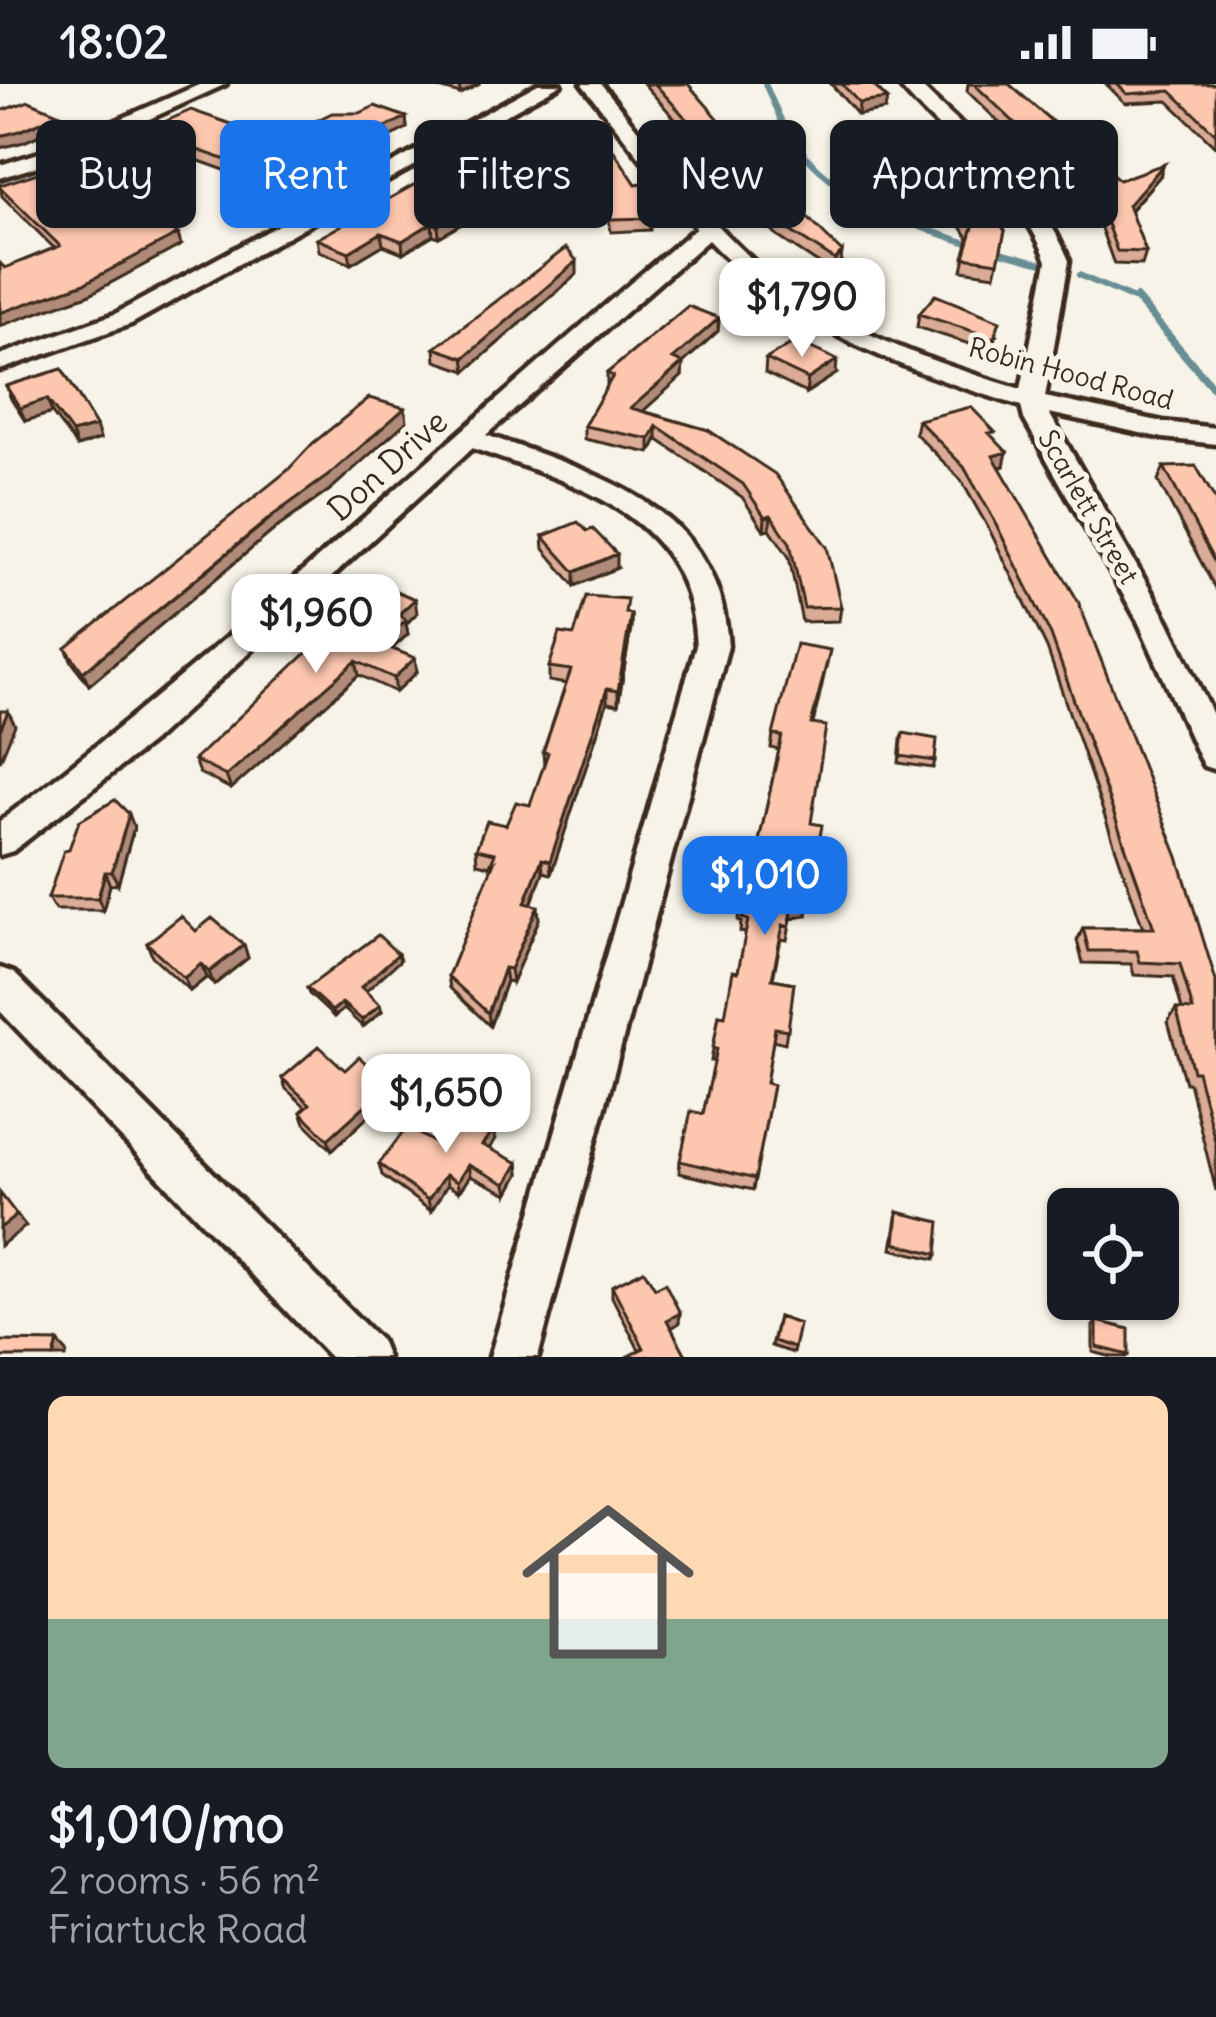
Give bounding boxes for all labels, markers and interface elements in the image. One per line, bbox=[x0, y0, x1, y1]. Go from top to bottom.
text: 18:02 bbox=[60, 14, 168, 70]
chip: Buy bbox=[36, 120, 196, 228]
chip: Rent bbox=[220, 120, 390, 228]
chip: Filters bbox=[414, 120, 613, 228]
chip: New bbox=[637, 120, 806, 228]
chip: Apartment bbox=[830, 120, 1118, 228]
pin: $1,790 bbox=[704, 258, 900, 360]
text: $1,790 bbox=[746, 272, 858, 321]
street label: Robin Hood Road bbox=[965, 329, 1177, 417]
street label: Don Drive bbox=[318, 400, 456, 530]
street label: Scarlett Street bbox=[1031, 423, 1147, 590]
pin: $1,960 bbox=[218, 574, 414, 676]
text: $1,960 bbox=[258, 588, 374, 637]
pin: $1,010 bbox=[667, 836, 863, 938]
text: $1,010 bbox=[709, 850, 821, 899]
pin: $1,650 bbox=[348, 1054, 544, 1156]
text: $1,650 bbox=[388, 1068, 504, 1117]
map controls bbox=[1047, 1188, 1179, 1320]
button: locate bbox=[1047, 1188, 1179, 1320]
icon: home bbox=[500, 1474, 716, 1690]
text: $1,010/mo bbox=[48, 1792, 284, 1856]
text: 2 rooms · 56 m² bbox=[48, 1856, 320, 1905]
text: Friartuck Road bbox=[48, 1905, 307, 1954]

